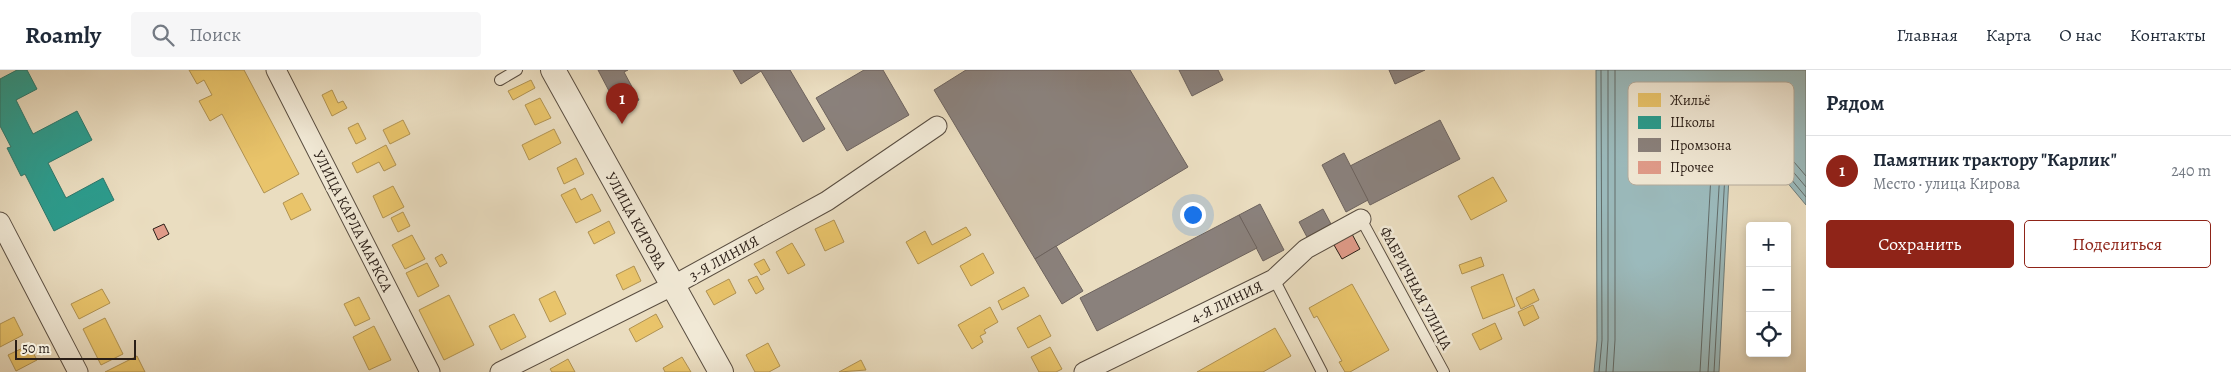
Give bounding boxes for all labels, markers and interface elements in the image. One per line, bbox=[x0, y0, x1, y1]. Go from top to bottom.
search box bbox=[131, 12, 481, 57]
text: Roamly bbox=[25, 19, 101, 51]
icon: search bbox=[149, 21, 177, 49]
text: Поиск bbox=[189, 22, 241, 48]
text: Главная bbox=[1897, 23, 1958, 47]
text: Карта bbox=[1986, 23, 2031, 47]
text: О нас bbox=[2059, 23, 2102, 47]
text: Контакты bbox=[2130, 23, 2206, 47]
legend bbox=[1628, 82, 1794, 185]
pin: 1 bbox=[606, 83, 638, 124]
text: Рядом bbox=[1826, 89, 1884, 117]
text: Жильё bbox=[1670, 91, 1710, 110]
text: Школы bbox=[1670, 113, 1715, 132]
text: Промзона bbox=[1670, 136, 1732, 155]
street label: УЛИЦА КАРЛА МАРКСА bbox=[309, 147, 398, 295]
text: Памятник трактору "Карлик" bbox=[1873, 147, 2117, 173]
text: Прочее bbox=[1670, 158, 1714, 177]
text: 1 bbox=[1839, 160, 1845, 182]
text: 240 m bbox=[2171, 160, 2211, 182]
street label: УЛИЦА КИРОВА bbox=[601, 169, 671, 274]
text: Место · улица Кирова bbox=[1873, 173, 2020, 195]
your location bbox=[1180, 202, 1206, 228]
button: Сохранить bbox=[1826, 220, 2014, 268]
button: Поделиться bbox=[2024, 220, 2211, 268]
map controls bbox=[1746, 222, 1791, 357]
button: + bbox=[1746, 222, 1791, 267]
street label: ФАБРИЧНАЯ УЛИЦА bbox=[1375, 223, 1457, 353]
street label: 3-Я ЛИНИЯ bbox=[685, 231, 763, 285]
button: − bbox=[1746, 267, 1791, 312]
street label: 4-Я ЛИНИЯ bbox=[1188, 276, 1266, 328]
button: locate bbox=[1746, 312, 1791, 357]
scale bar bbox=[15, 337, 136, 360]
text: 50 m bbox=[22, 339, 50, 358]

